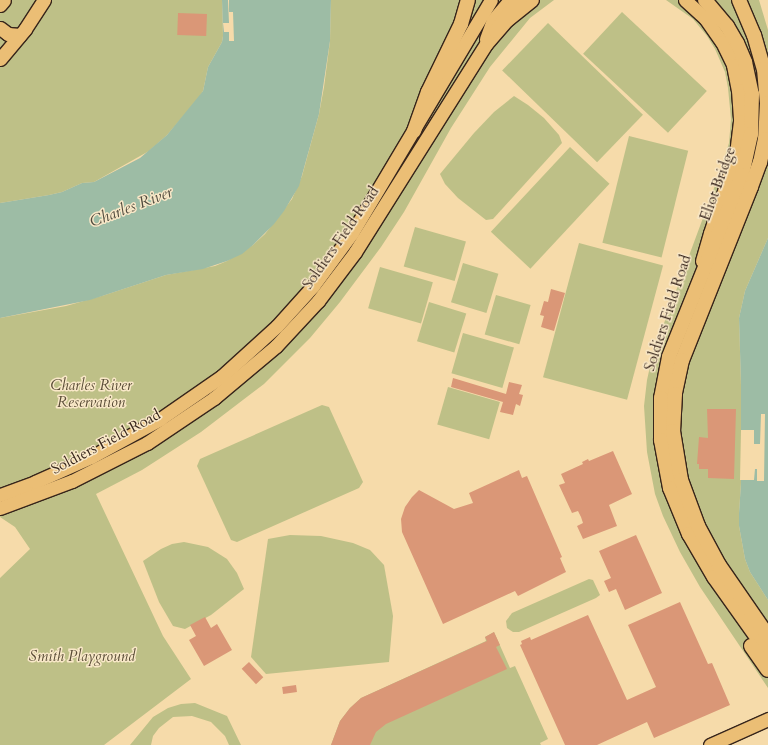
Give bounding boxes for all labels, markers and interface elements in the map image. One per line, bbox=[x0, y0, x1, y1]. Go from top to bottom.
street label: Eliot Bridge bbox=[696, 145, 740, 223]
water label: Charles River bbox=[87, 182, 175, 232]
street label: Soldiers Field Road bbox=[299, 183, 383, 293]
street label: Soldiers Field Road bbox=[641, 253, 695, 373]
park label: Charles River Reservation bbox=[50, 376, 132, 411]
street label: Soldiers Field Road bbox=[48, 406, 164, 478]
park label: Smith Playground bbox=[29, 648, 135, 666]

